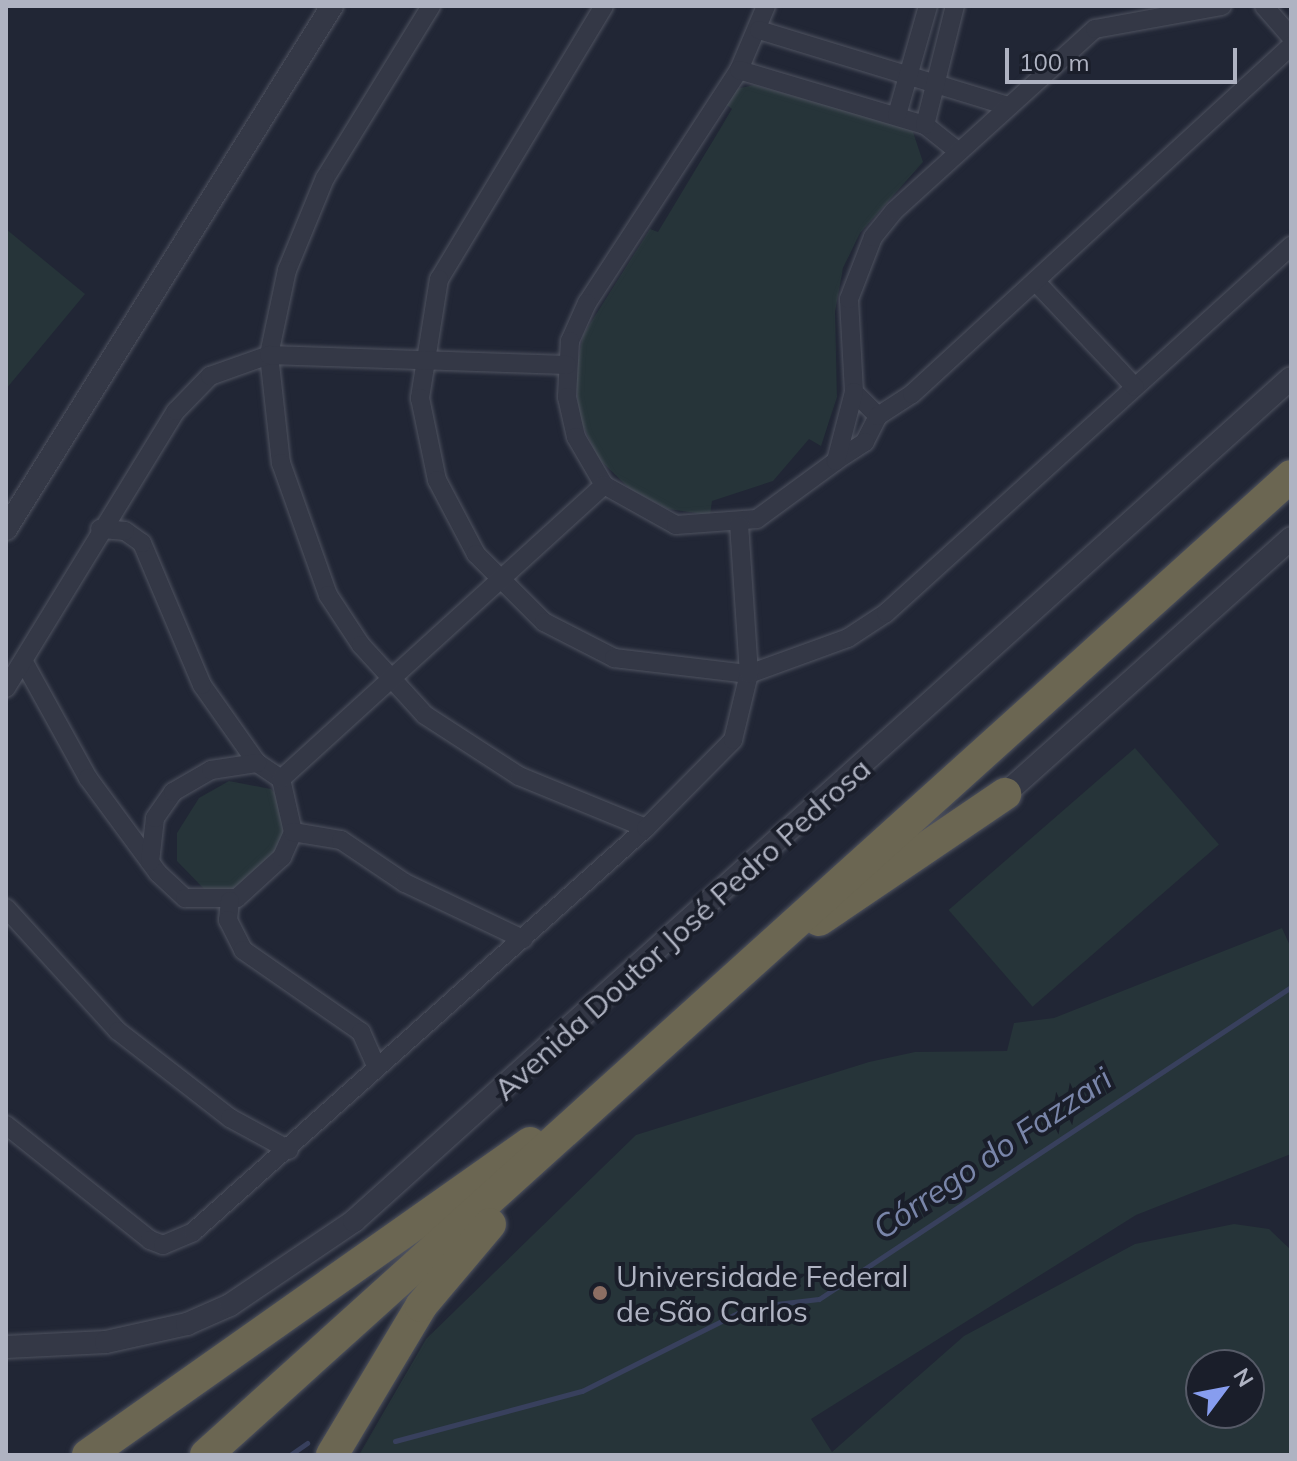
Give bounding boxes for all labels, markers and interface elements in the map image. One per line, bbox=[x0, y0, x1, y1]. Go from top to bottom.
scale bar bbox=[1009, 32, 1241, 82]
text: 100 m bbox=[1019, 47, 1090, 77]
street label: Avenida Doutor José Pedro Pedrosa bbox=[487, 750, 877, 1108]
water label: Córrego do Fazzari bbox=[866, 1059, 1118, 1247]
place label: Universidade Federal de São Carlos bbox=[616, 1258, 908, 1328]
marker: Universidade Federal de São Carlos bbox=[591, 1284, 609, 1302]
north arrow bbox=[1185, 1349, 1265, 1429]
text: N bbox=[1227, 1363, 1260, 1392]

